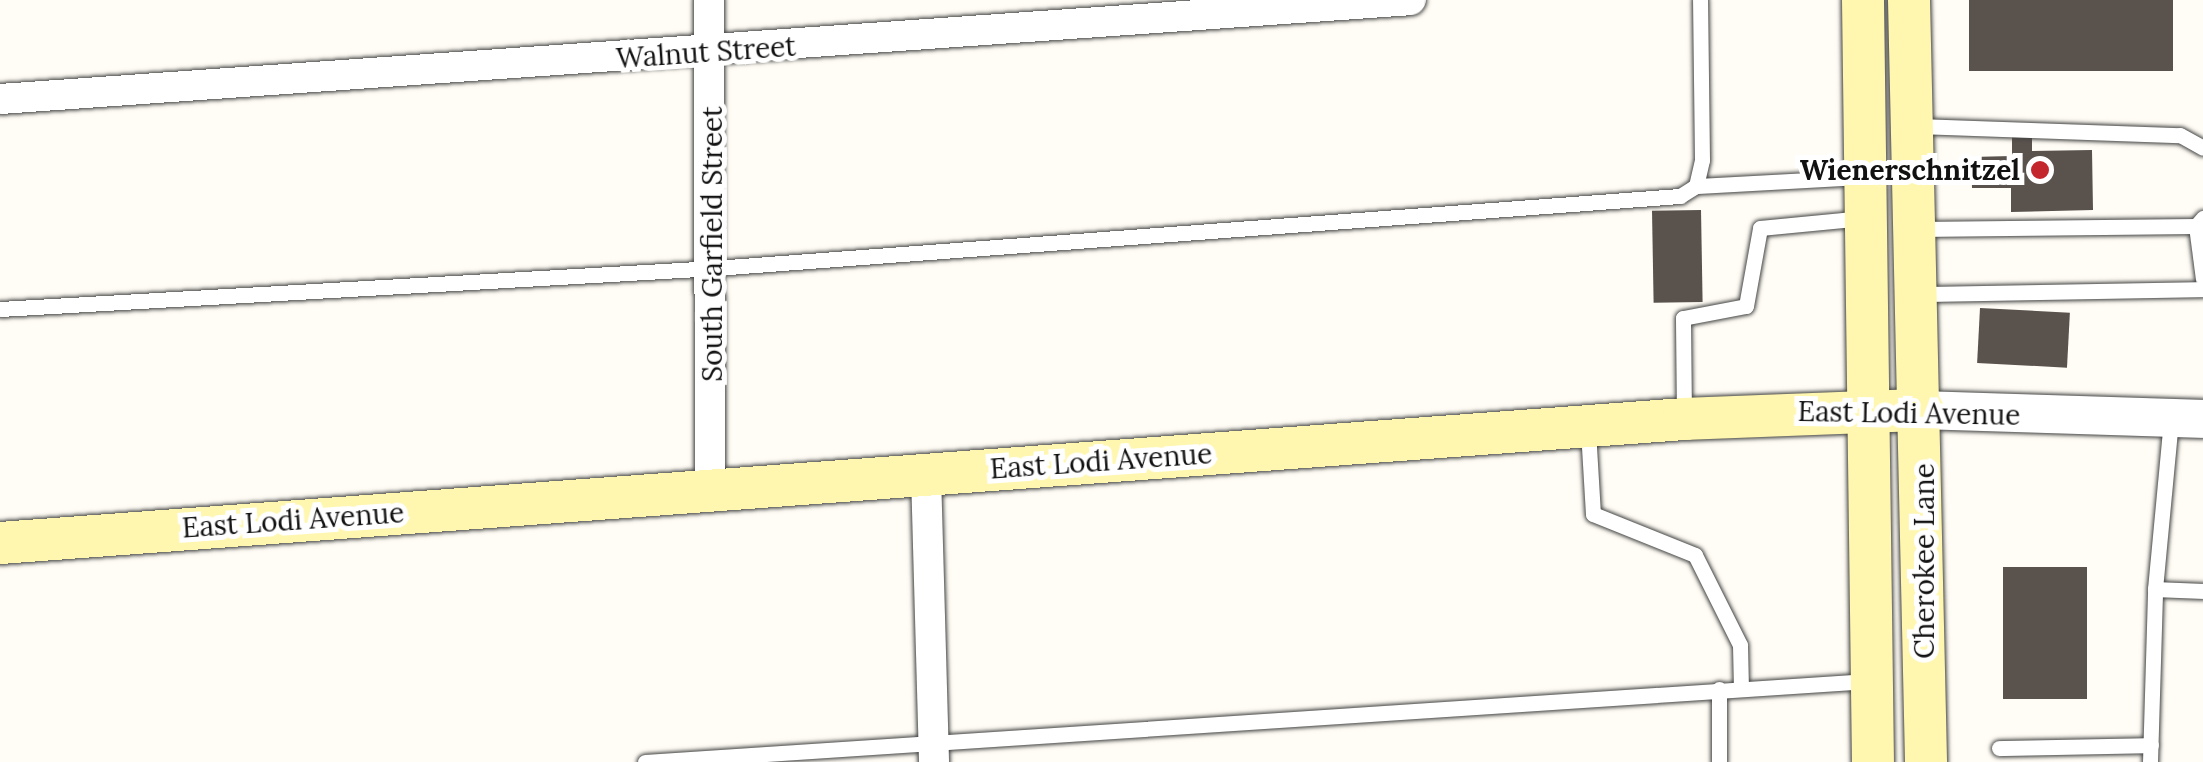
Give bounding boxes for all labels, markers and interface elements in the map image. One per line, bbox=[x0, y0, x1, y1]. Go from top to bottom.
street label: Walnut Street bbox=[615, 29, 797, 75]
street label: South Garfield Street bbox=[695, 106, 729, 382]
place label: Wienerschnitzel bbox=[1800, 153, 2020, 187]
marker: Wienerschnitzel bbox=[2029, 159, 2051, 181]
street label: East Lodi Avenue bbox=[1797, 394, 2021, 432]
street label: East Lodi Avenue bbox=[989, 436, 1213, 486]
street label: Cherokee Lane bbox=[1907, 463, 1941, 659]
street label: East Lodi Avenue bbox=[181, 495, 405, 545]

